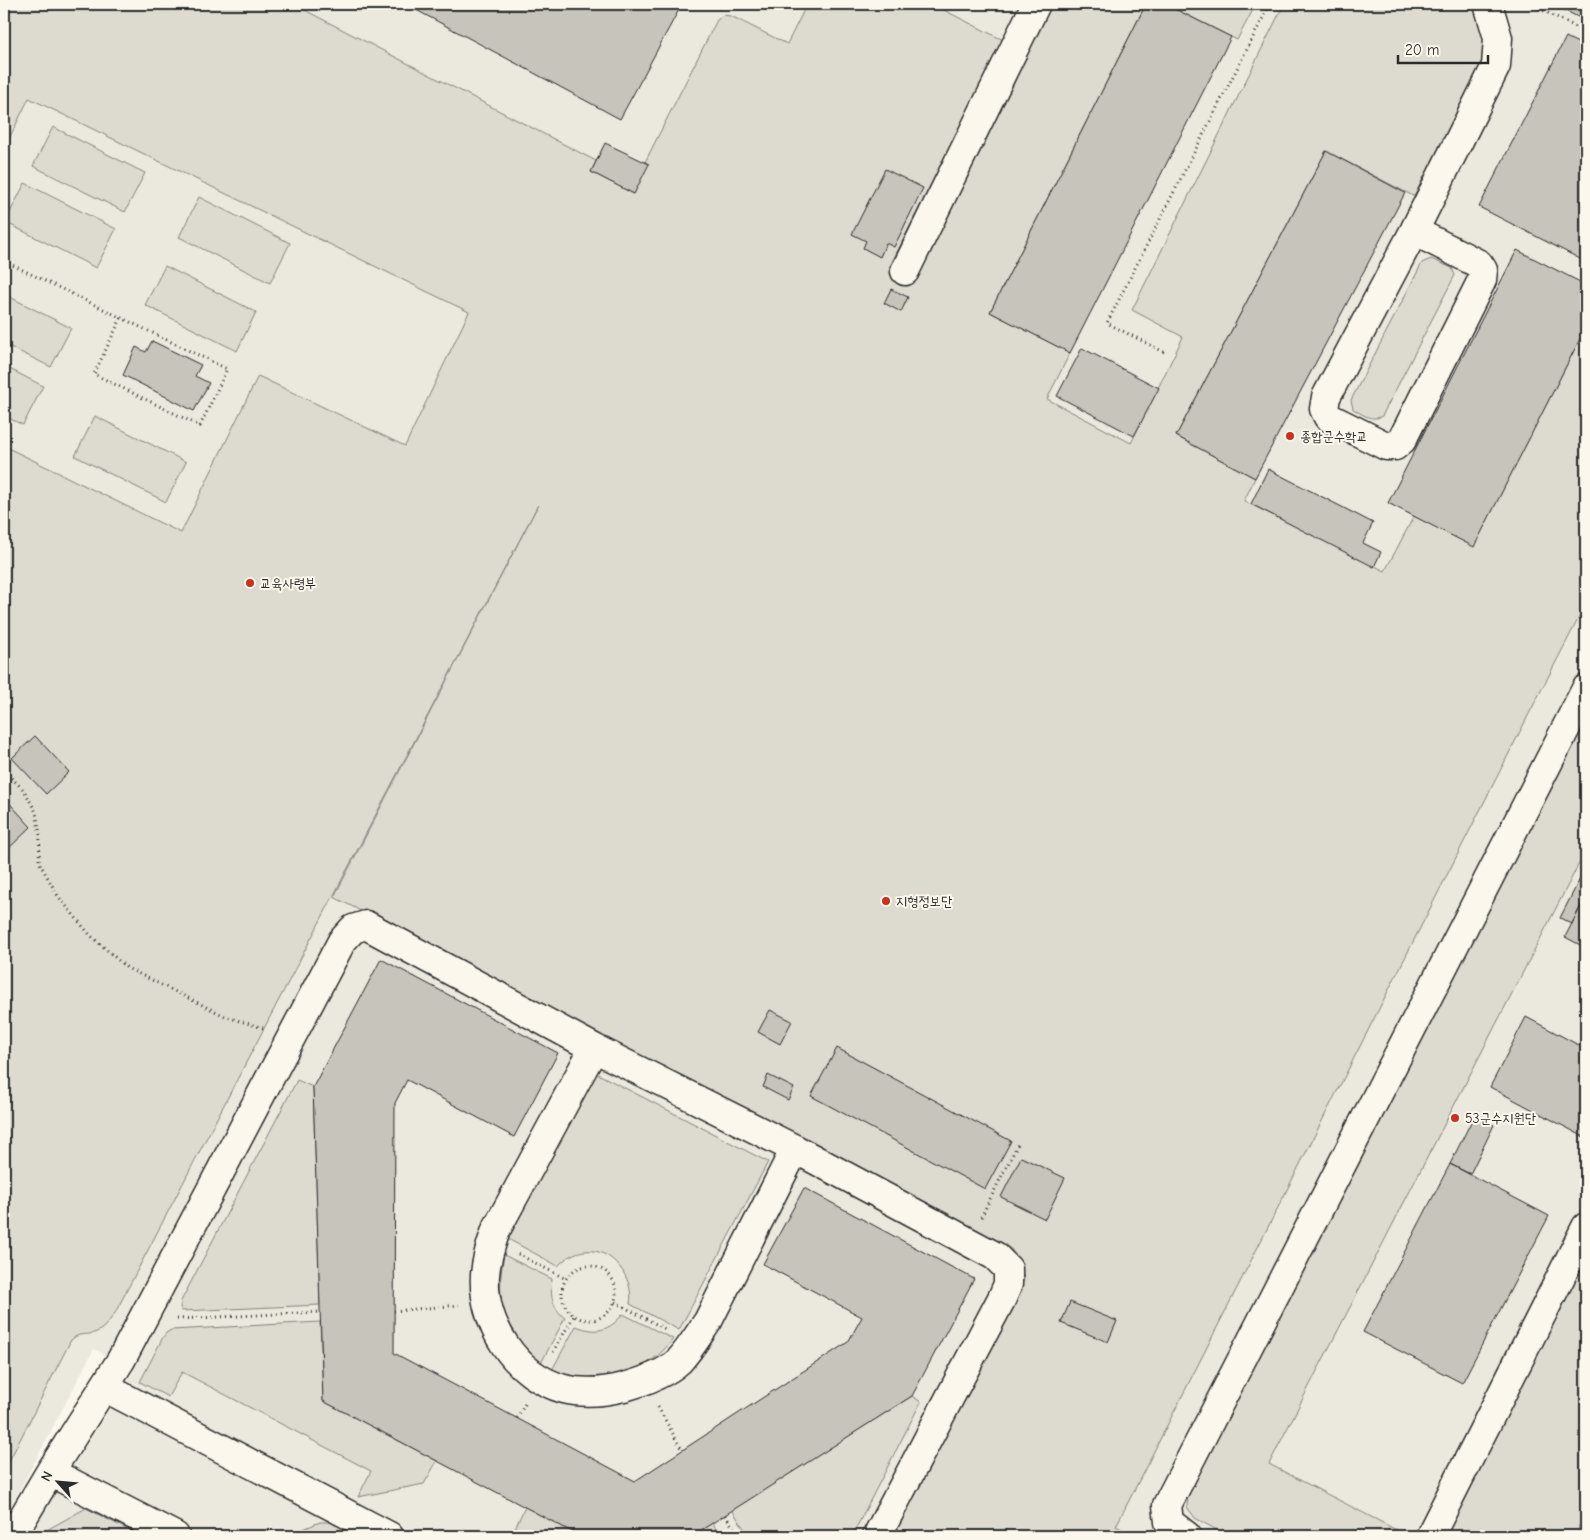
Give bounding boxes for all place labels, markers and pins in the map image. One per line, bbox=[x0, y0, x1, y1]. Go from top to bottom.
place label: 종합군수학교 bbox=[1300, 428, 1368, 445]
marker: 종합군수학교 bbox=[1284, 430, 1296, 442]
place label: 교육사령부 bbox=[260, 575, 316, 592]
marker: 교육사령부 bbox=[244, 577, 256, 589]
place label: 지형정보단 bbox=[896, 893, 953, 910]
marker: 지형정보단 bbox=[880, 895, 892, 907]
place label: 53군수지원단 bbox=[1465, 1110, 1537, 1127]
marker: 53군수지원단 bbox=[1449, 1112, 1461, 1124]

